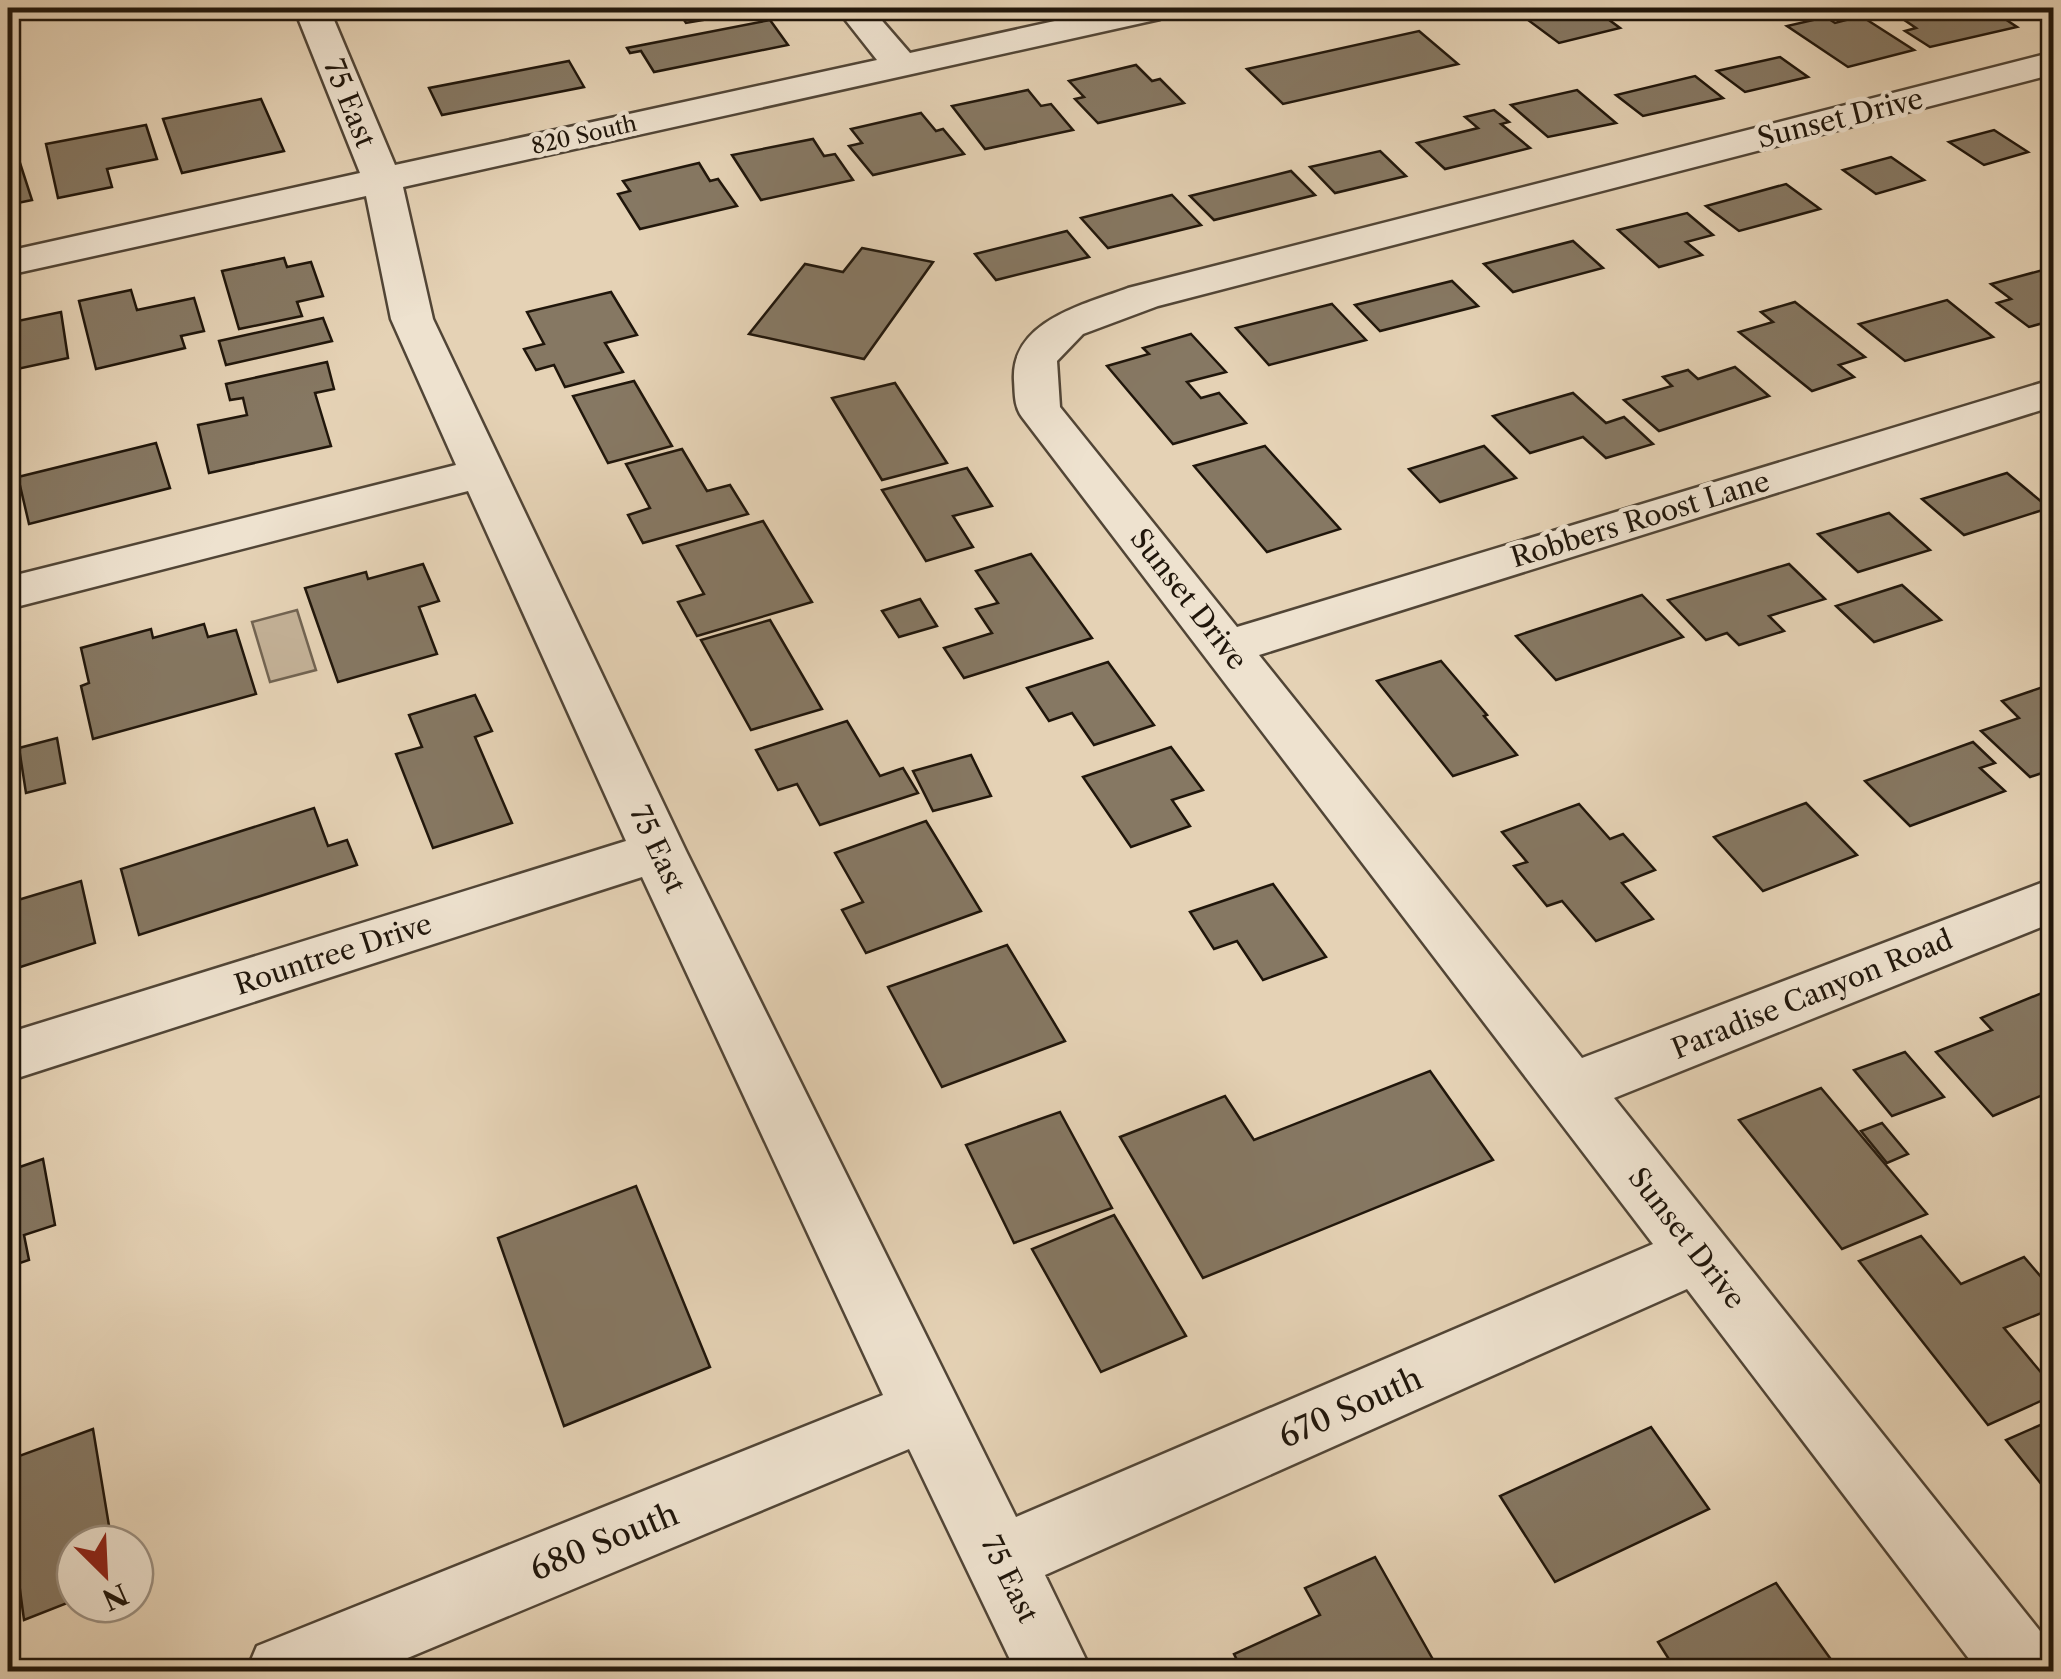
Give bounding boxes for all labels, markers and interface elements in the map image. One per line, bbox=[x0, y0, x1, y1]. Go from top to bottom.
street label: 75 East bbox=[317, 54, 383, 152]
street label: Sunset Drive bbox=[1754, 81, 1926, 155]
street label: 820 South bbox=[529, 110, 640, 160]
street label: Robbers Roost Lane bbox=[1507, 463, 1773, 575]
street label: Sunset Drive bbox=[1123, 522, 1255, 676]
street label: 75 East bbox=[623, 800, 693, 898]
street label: Rountree Drive bbox=[230, 906, 436, 1002]
street label: Paradise Canyon Road bbox=[1667, 922, 1957, 1066]
street label: Sunset Drive bbox=[1621, 1161, 1753, 1315]
street label: 670 South bbox=[1272, 1358, 1428, 1456]
street label: 680 South bbox=[524, 1494, 684, 1588]
north arrow bbox=[55, 1524, 155, 1624]
street label: 75 East bbox=[974, 1530, 1046, 1628]
text: N bbox=[97, 1576, 133, 1617]

